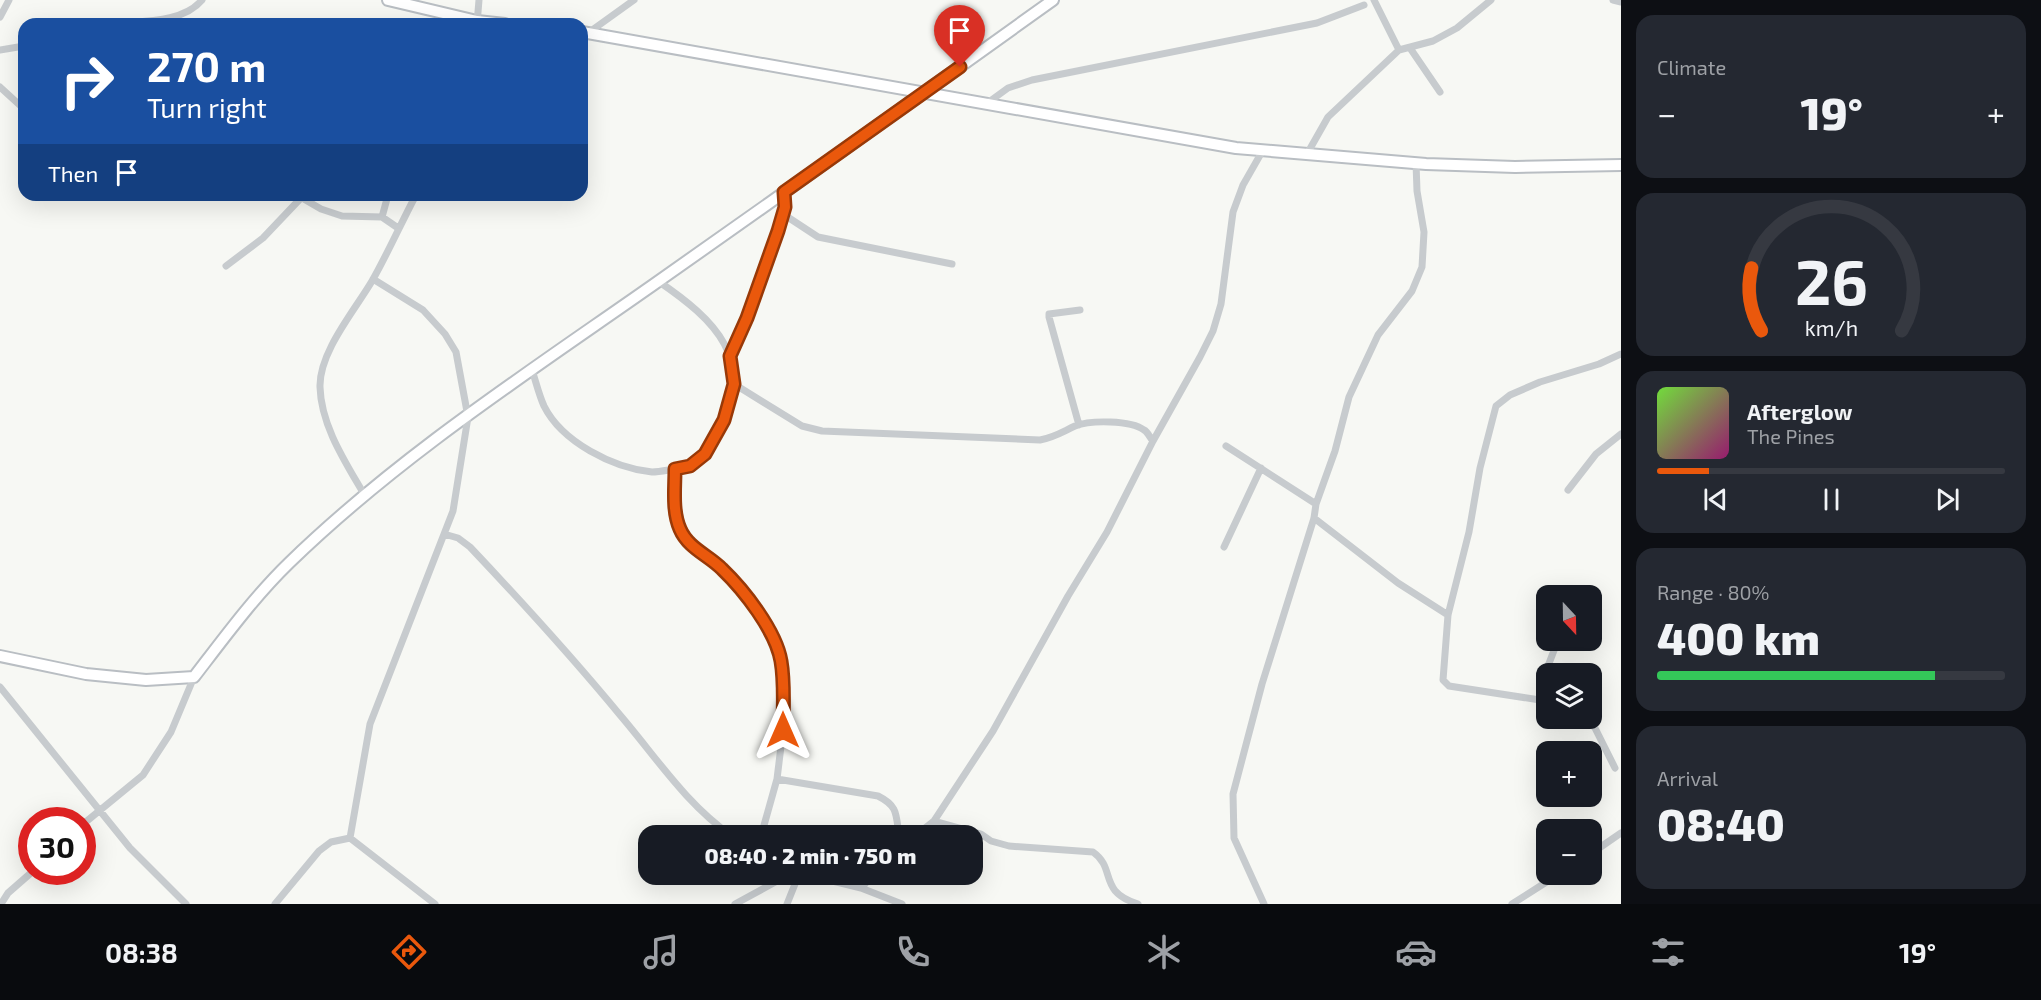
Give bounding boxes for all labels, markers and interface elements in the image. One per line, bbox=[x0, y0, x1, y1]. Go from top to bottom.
pin bbox=[934, 5, 985, 67]
icon: arrive bbox=[943, 14, 976, 47]
text: 270 m bbox=[147, 40, 266, 90]
icon: right bbox=[48, 42, 126, 120]
text: Climate bbox=[1657, 55, 1726, 79]
text: 19° bbox=[1800, 85, 1863, 139]
text: Turn right bbox=[147, 91, 267, 123]
text: − bbox=[1657, 93, 1676, 133]
text: + bbox=[1987, 93, 2005, 133]
icon: arrive bbox=[110, 156, 143, 189]
text: Then bbox=[48, 160, 98, 186]
text: 26 bbox=[1794, 243, 1868, 318]
text: km/h bbox=[1804, 316, 1858, 341]
text: Afterglow bbox=[1747, 398, 1852, 424]
text: The Pines bbox=[1747, 424, 1835, 448]
icon: previous bbox=[1699, 483, 1732, 516]
icon: pause bbox=[1815, 483, 1848, 516]
icon: next bbox=[1931, 483, 1964, 516]
text: Range · 80% bbox=[1657, 580, 1770, 604]
north arrow bbox=[1536, 585, 1602, 651]
map controls bbox=[1536, 585, 1602, 885]
text: 400 km bbox=[1657, 610, 1820, 664]
button: layers bbox=[1536, 663, 1602, 729]
position arrow bbox=[751, 698, 815, 762]
button: + bbox=[1536, 741, 1602, 807]
text: Arrival bbox=[1657, 766, 1718, 790]
text: 08:40 bbox=[1657, 796, 1785, 850]
speed limit sign: 30 bbox=[18, 807, 96, 885]
button: − bbox=[1536, 819, 1602, 885]
text: 08:40 · 2 min · 750 m bbox=[704, 842, 917, 868]
icon: directions bbox=[388, 931, 430, 973]
icon: music bbox=[640, 931, 682, 973]
icon: phone bbox=[892, 931, 934, 973]
icon: climate bbox=[1143, 931, 1185, 973]
icon: car bbox=[1395, 931, 1437, 973]
icon: filters bbox=[1647, 931, 1689, 973]
text: 08:38 bbox=[105, 936, 178, 968]
text: 19° bbox=[1899, 936, 1936, 968]

